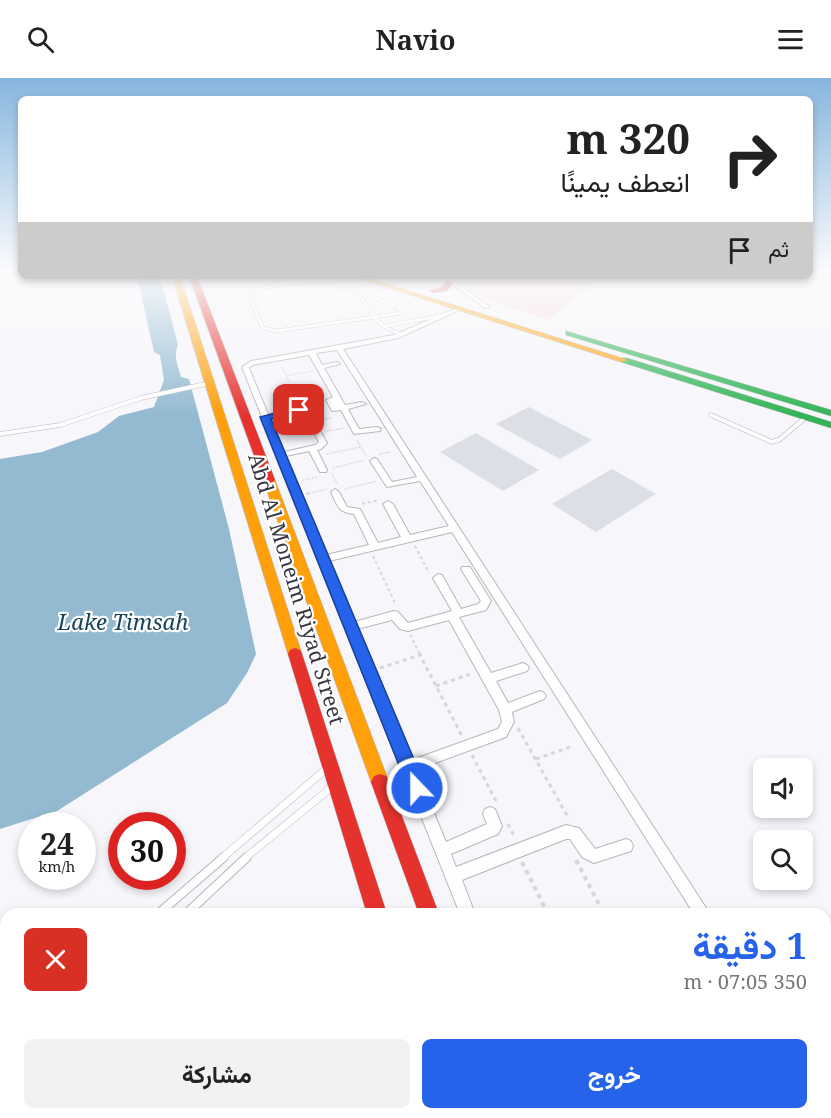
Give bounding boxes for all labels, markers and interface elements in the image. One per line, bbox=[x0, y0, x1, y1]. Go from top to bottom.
text: Navio bbox=[376, 21, 455, 58]
icon: search bbox=[24, 23, 57, 56]
icon: menu bbox=[774, 23, 807, 56]
text: 320 m bbox=[566, 109, 690, 166]
icon: right bbox=[711, 120, 789, 198]
text: انعطف يمينًا bbox=[560, 163, 690, 200]
text: ثم bbox=[768, 233, 789, 263]
icon: arrive bbox=[723, 234, 756, 267]
pin bbox=[273, 384, 324, 435]
icon: arrive bbox=[282, 393, 315, 426]
street label: Abd Al Moneim Riyad Street bbox=[242, 450, 352, 728]
water label: Lake Timsah bbox=[56, 606, 189, 636]
position arrow bbox=[385, 756, 449, 820]
map controls bbox=[753, 758, 813, 890]
button: sound bbox=[753, 758, 813, 818]
speed limit sign: 30 bbox=[108, 812, 186, 890]
text: 24 bbox=[40, 823, 74, 864]
button: search bbox=[753, 830, 813, 890]
text: km/h bbox=[39, 856, 75, 876]
text: 1 دقيقة bbox=[692, 921, 807, 970]
button: close bbox=[24, 928, 87, 991]
text: 350 m · 07:05 bbox=[684, 968, 807, 995]
button: مشاركة bbox=[24, 1039, 410, 1108]
button: خروج bbox=[422, 1039, 807, 1108]

